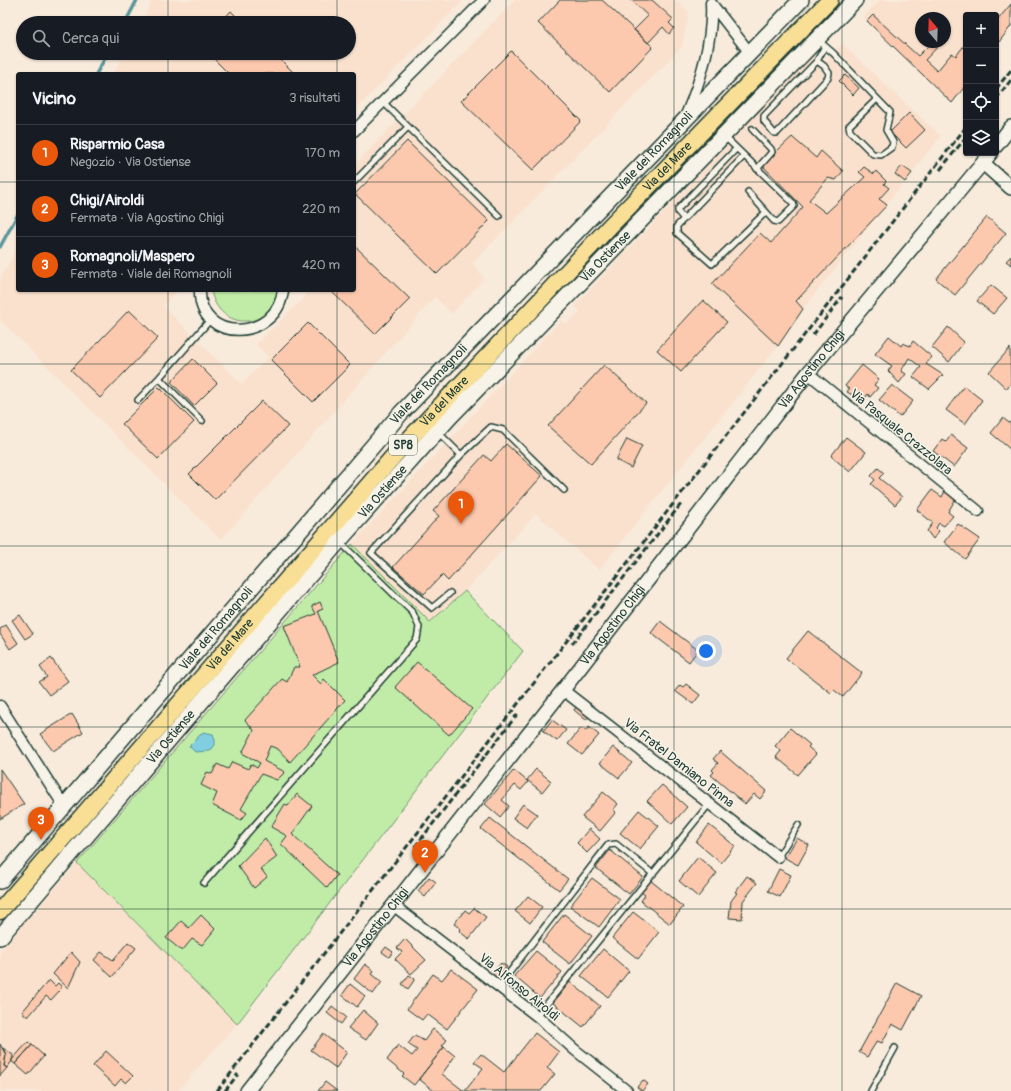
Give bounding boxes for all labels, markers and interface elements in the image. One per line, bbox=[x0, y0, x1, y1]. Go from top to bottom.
north arrow bbox=[915, 12, 951, 48]
map controls bbox=[963, 12, 999, 156]
button: + bbox=[963, 12, 999, 48]
search box bbox=[16, 16, 356, 60]
icon: search bbox=[30, 27, 52, 49]
text: Cerca qui bbox=[62, 29, 119, 48]
button: − bbox=[963, 48, 999, 84]
button: locate bbox=[963, 84, 999, 120]
text: Vicino bbox=[32, 88, 76, 109]
text: 3 risultati bbox=[289, 90, 340, 106]
street label: Viale dei Romagnoli bbox=[612, 108, 696, 195]
button: layers bbox=[963, 120, 999, 156]
text: Risparmio Casa bbox=[70, 135, 165, 154]
street label: Via del Mare bbox=[640, 138, 696, 195]
text: 1 bbox=[42, 145, 48, 161]
text: 170 m bbox=[305, 145, 340, 161]
text: Negozio · Via Ostiense bbox=[70, 154, 191, 170]
text: Chigi/Airoldi bbox=[70, 191, 144, 210]
text: 2 bbox=[41, 201, 49, 217]
text: 220 m bbox=[302, 201, 340, 217]
text: Fermata · Via Agostino Chigi bbox=[70, 210, 224, 226]
street label: Via Ostiense bbox=[577, 227, 635, 286]
text: Romagnoli/Maspero bbox=[70, 247, 195, 266]
text: 3 bbox=[41, 257, 49, 273]
text: 420 m bbox=[302, 257, 340, 273]
text: Fermata · Viale dei Romagnoli bbox=[70, 266, 232, 282]
street label: Via Agostino Chigi bbox=[775, 327, 848, 413]
street label: Viale dei Romagnoli bbox=[387, 341, 471, 428]
street label: Via del Mare bbox=[417, 372, 473, 431]
street label: Via Pasquale Crazzolara bbox=[846, 386, 956, 478]
road number: SP8 bbox=[389, 435, 417, 455]
street label: Via Ostiense bbox=[355, 462, 411, 522]
pin: 1 bbox=[448, 491, 474, 524]
street label: Via Agostino Chigi bbox=[577, 582, 649, 669]
street label: Viale dei Romagnoli bbox=[176, 584, 256, 674]
street label: Via del Mare bbox=[203, 615, 258, 674]
your location bbox=[696, 641, 716, 661]
street label: Via Ostiense bbox=[143, 706, 199, 768]
street label: Via Fratel Damiano Pinna bbox=[621, 715, 737, 811]
pin: 3 bbox=[28, 807, 54, 840]
pin: 2 bbox=[412, 840, 438, 873]
street label: Via Agostino Chigi bbox=[339, 885, 412, 971]
street label: Via Alfonso Airoldi bbox=[476, 950, 562, 1024]

